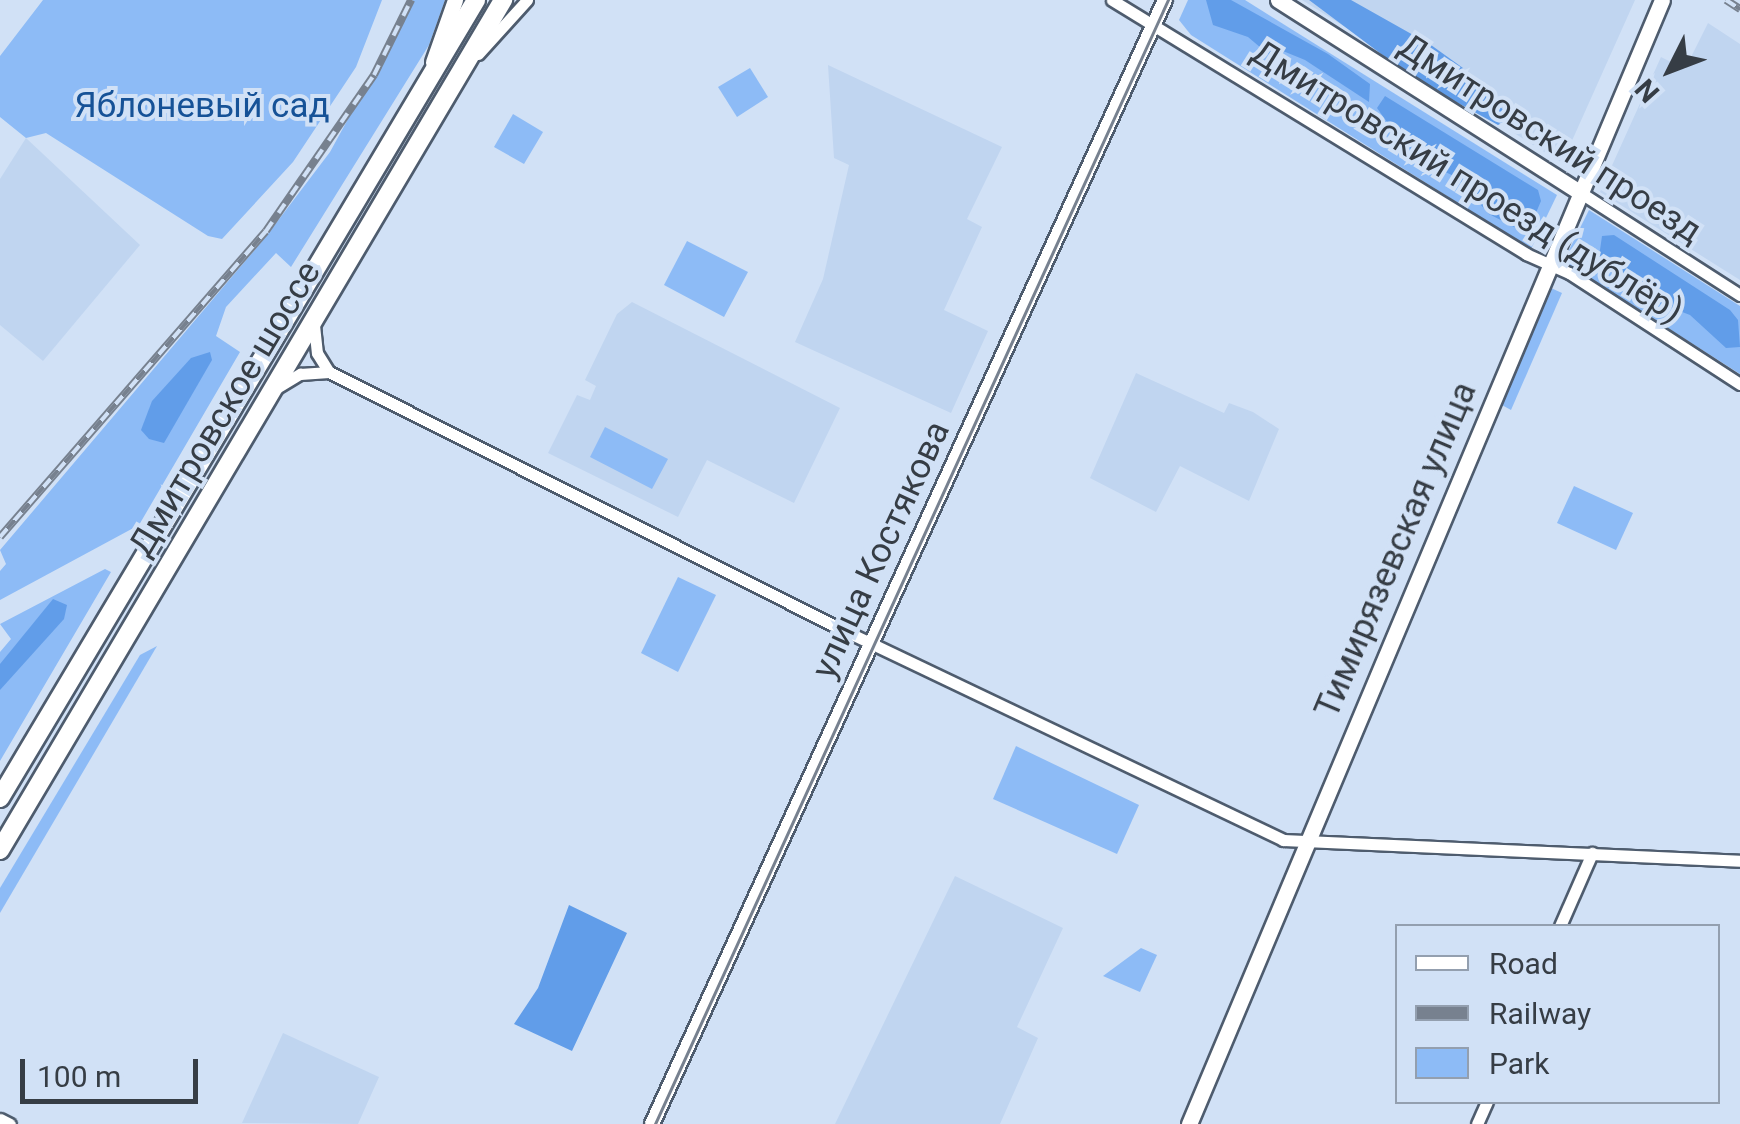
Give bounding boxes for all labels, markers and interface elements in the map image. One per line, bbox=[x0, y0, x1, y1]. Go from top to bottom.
north arrow bbox=[1620, 20, 1720, 120]
street label: Дмитровский проезд bbox=[1391, 25, 1709, 253]
street label: Дмитровский проезд (дублёр) bbox=[1243, 31, 1691, 333]
text: N bbox=[1628, 72, 1666, 109]
park label: Яблоневый сад bbox=[74, 85, 330, 127]
street label: Дмитровское шоссе bbox=[120, 254, 330, 564]
street label: Тимирязевская улица bbox=[1306, 376, 1486, 724]
street label: улица Костякова bbox=[803, 415, 959, 685]
legend bbox=[1395, 924, 1720, 1104]
text: Road bbox=[1489, 946, 1558, 981]
text: Railway bbox=[1489, 996, 1591, 1031]
scale bar bbox=[25, 1039, 202, 1101]
text: Park bbox=[1489, 1046, 1549, 1081]
text: 100 m bbox=[37, 1059, 121, 1094]

